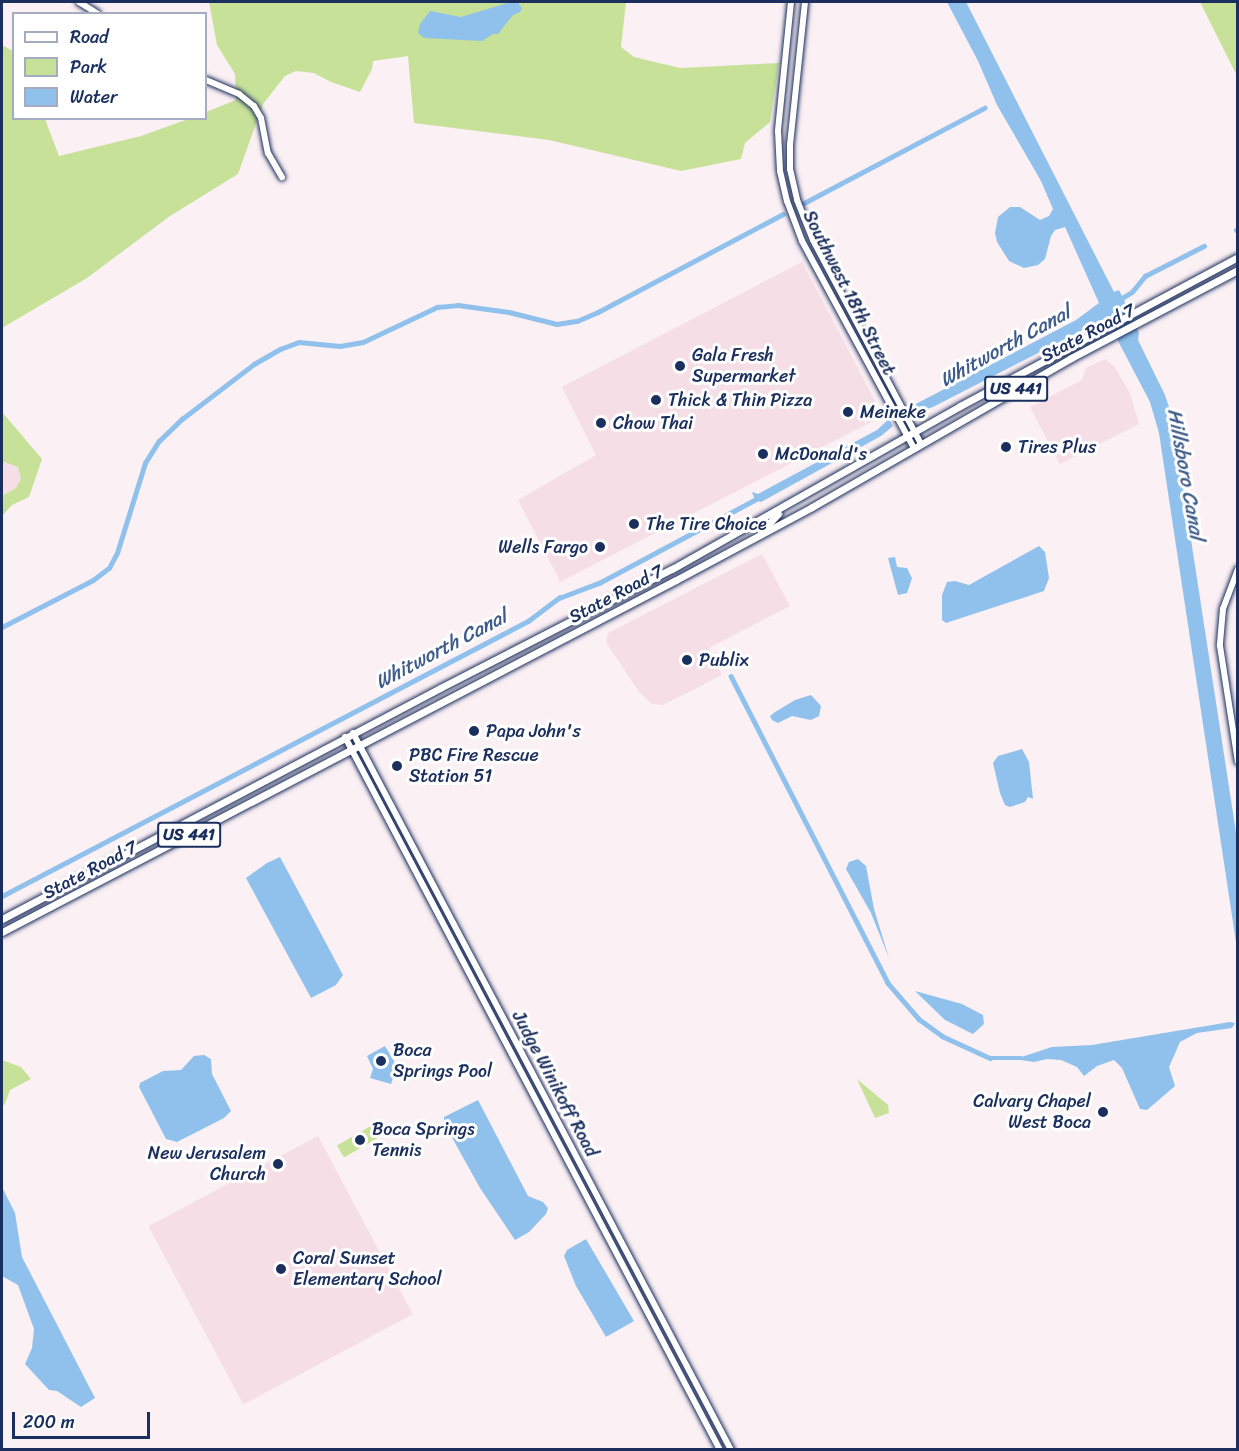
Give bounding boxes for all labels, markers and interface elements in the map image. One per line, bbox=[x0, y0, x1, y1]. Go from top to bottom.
legend bbox=[12, 12, 207, 120]
text: Road bbox=[70, 21, 109, 53]
text: Park bbox=[70, 51, 107, 83]
text: Water bbox=[70, 81, 117, 113]
street label: Southwest 18th Street bbox=[798, 207, 900, 379]
street label: State Road 7 bbox=[1037, 299, 1139, 367]
water label: Whitworth Canal bbox=[935, 300, 1075, 392]
place label: Gala Fresh Supermarket bbox=[692, 345, 795, 388]
marker: Gala Fresh Supermarket bbox=[673, 359, 687, 373]
road number: US 441 bbox=[983, 376, 1049, 402]
place label: Thick & Thin Pizza bbox=[668, 389, 813, 411]
marker: Thick & Thin Pizza bbox=[649, 393, 663, 407]
place label: Meineke bbox=[860, 401, 926, 423]
marker: Meineke bbox=[841, 405, 855, 419]
water label: Hillsboro Canal bbox=[1163, 407, 1209, 541]
place label: Chow Thai bbox=[613, 412, 693, 434]
marker: Chow Thai bbox=[594, 416, 608, 430]
place label: Tires Plus bbox=[1018, 436, 1097, 458]
marker: Tires Plus bbox=[999, 440, 1013, 454]
place label: McDonald's bbox=[775, 443, 867, 465]
marker: McDonald's bbox=[756, 447, 770, 461]
place label: The Tire Choice bbox=[646, 513, 768, 535]
marker: The Tire Choice bbox=[627, 517, 641, 531]
place label: Wells Fargo bbox=[498, 536, 588, 558]
marker: Wells Fargo bbox=[593, 540, 607, 554]
street label: State Road 7 bbox=[565, 560, 667, 628]
water label: Whitworth Canal bbox=[371, 604, 511, 694]
place label: Publix bbox=[699, 649, 749, 671]
marker: Publix bbox=[680, 653, 694, 667]
place label: Papa John's bbox=[486, 720, 580, 742]
marker: Papa John's bbox=[467, 724, 481, 738]
place label: PBC Fire Rescue Station 51 bbox=[409, 745, 539, 788]
marker: PBC Fire Rescue Station 51 bbox=[390, 759, 404, 773]
road number: US 441 bbox=[156, 822, 222, 848]
street label: State Road 7 bbox=[39, 836, 141, 904]
street label: Judge Winikoff Road bbox=[507, 1007, 603, 1161]
place label: Boca Springs Pool bbox=[393, 1040, 492, 1082]
marker: Boca Springs Pool bbox=[374, 1054, 388, 1068]
place label: Calvary Chapel West Boca bbox=[973, 1091, 1091, 1134]
marker: Calvary Chapel West Boca bbox=[1096, 1105, 1110, 1119]
place label: Boca Springs Tennis bbox=[372, 1119, 475, 1162]
marker: Boca Springs Tennis bbox=[353, 1133, 367, 1147]
place label: New Jerusalem Church bbox=[147, 1143, 266, 1186]
marker: New Jerusalem Church bbox=[271, 1157, 285, 1171]
place label: Coral Sunset Elementary School bbox=[293, 1248, 442, 1290]
marker: Coral Sunset Elementary School bbox=[274, 1262, 288, 1276]
scale bar bbox=[15, 1400, 153, 1438]
text: 200 m bbox=[23, 1406, 75, 1438]

